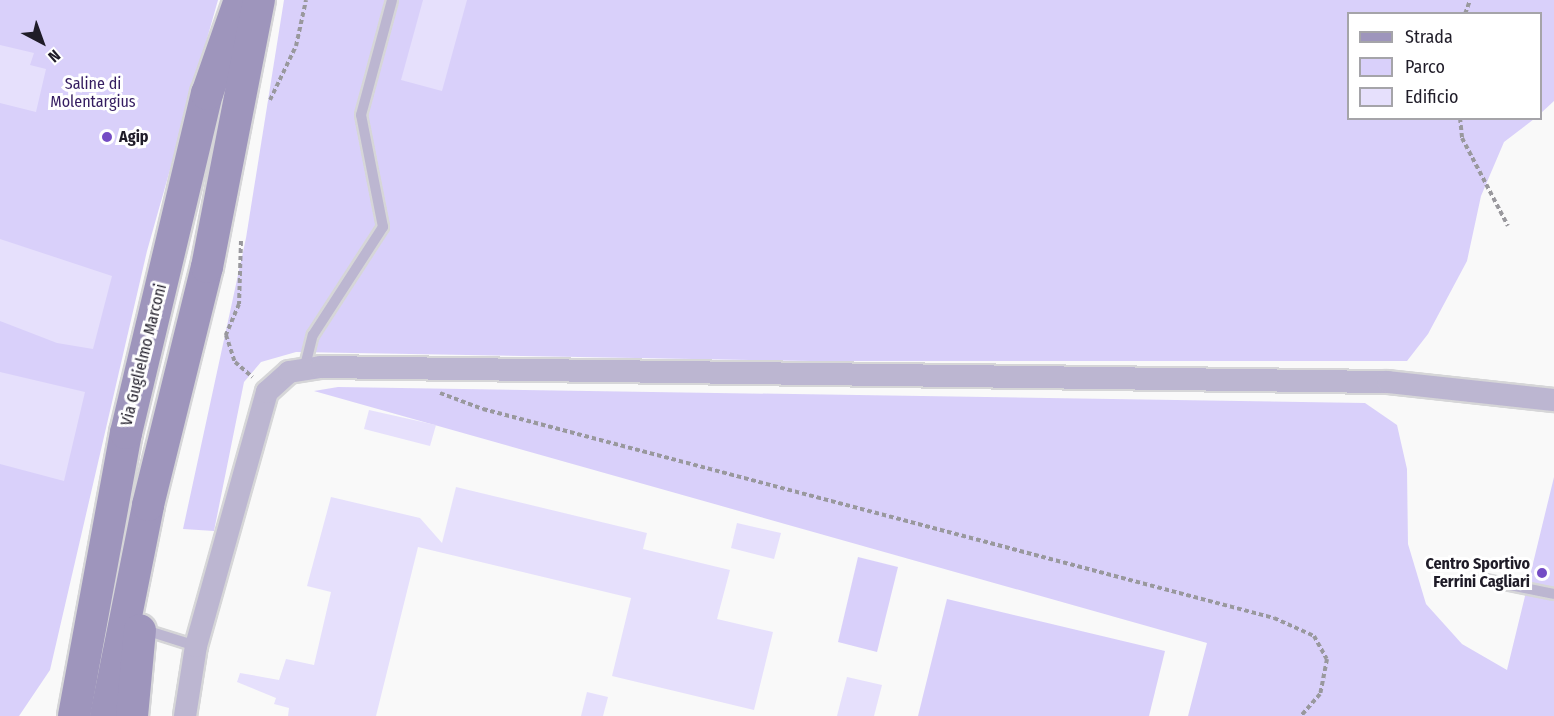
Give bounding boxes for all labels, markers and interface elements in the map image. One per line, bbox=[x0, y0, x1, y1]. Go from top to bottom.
north arrow bbox=[12, 12, 72, 72]
legend bbox=[1347, 12, 1542, 120]
text: Strada bbox=[1405, 26, 1453, 48]
text: N bbox=[44, 46, 64, 66]
text: Parco bbox=[1405, 56, 1445, 78]
park label: Saline di Molentargius bbox=[50, 74, 136, 112]
text: Edificio bbox=[1405, 86, 1458, 108]
place label: Agip bbox=[119, 127, 148, 147]
marker: Agip bbox=[100, 130, 114, 144]
street label: Via Guglielmo Marconi bbox=[117, 282, 171, 428]
place label: Centro Sportivo Ferrini Cagliari bbox=[1425, 554, 1530, 592]
marker: Centro Sportivo Ferrini Cagliari bbox=[1535, 566, 1549, 580]

